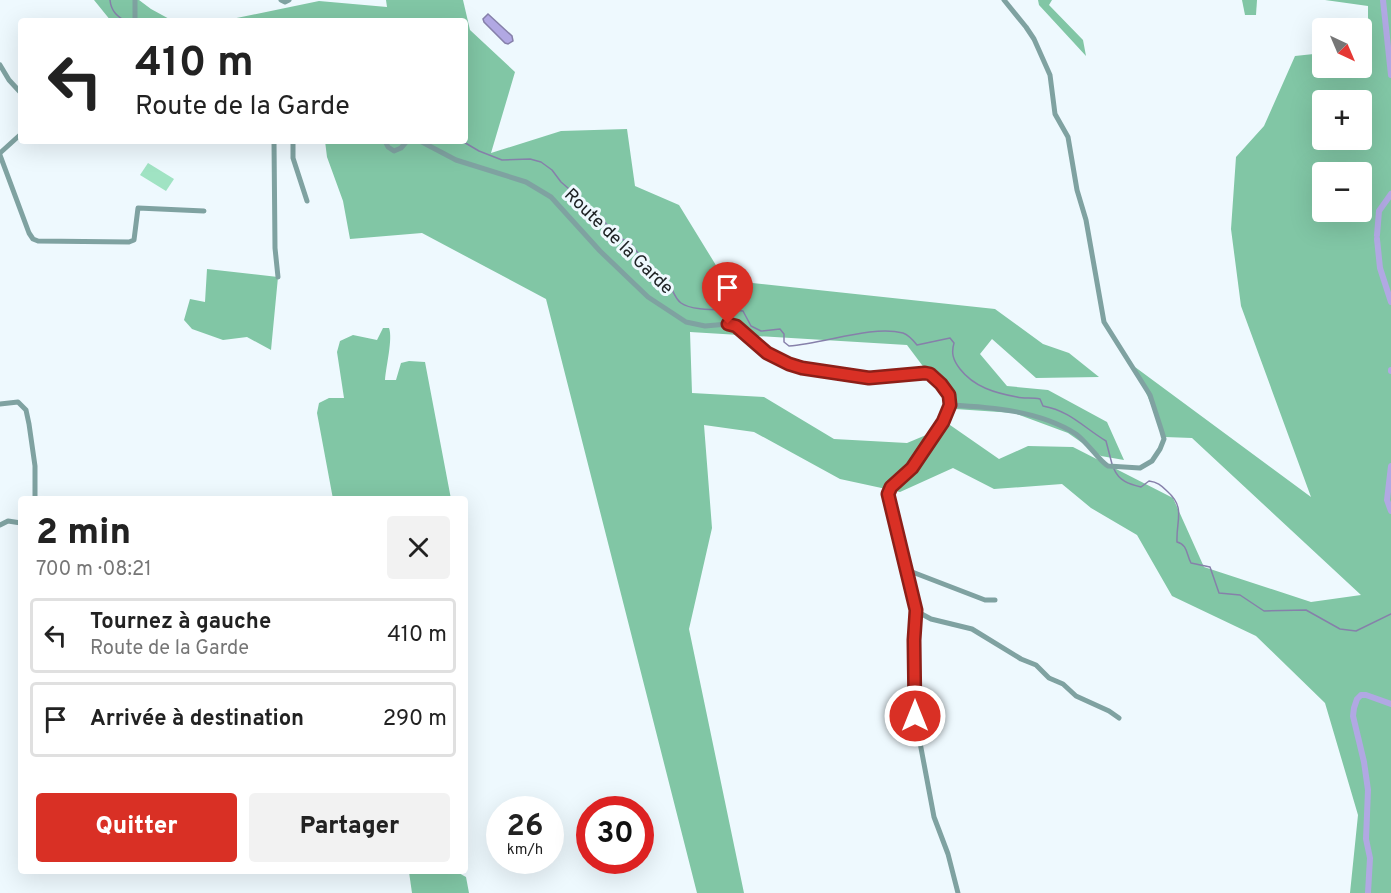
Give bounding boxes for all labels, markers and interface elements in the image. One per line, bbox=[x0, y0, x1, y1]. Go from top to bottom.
north arrow bbox=[1312, 18, 1372, 78]
map controls bbox=[1312, 18, 1372, 222]
text: 410 m bbox=[135, 38, 254, 91]
icon: left bbox=[36, 42, 114, 120]
text: Route de la Garde bbox=[135, 90, 350, 124]
button: + bbox=[1312, 90, 1372, 150]
button: − bbox=[1312, 162, 1372, 222]
street label: Route de la Garde bbox=[559, 184, 677, 300]
pin bbox=[702, 262, 753, 324]
icon: arrive bbox=[711, 271, 744, 304]
text: 2 min bbox=[36, 511, 131, 557]
button: close bbox=[387, 516, 450, 579]
text: 700 m · 08:21 bbox=[36, 557, 152, 583]
text: Tournez à gauche bbox=[90, 609, 271, 636]
icon: left bbox=[39, 619, 72, 652]
text: 410 m bbox=[387, 622, 447, 649]
text: Route de la Garde bbox=[90, 636, 249, 662]
position arrow bbox=[883, 684, 947, 748]
icon: arrive bbox=[39, 703, 72, 736]
text: Arrivée à destination bbox=[90, 706, 304, 733]
text: 290 m bbox=[383, 706, 447, 733]
button: Quitter bbox=[36, 793, 237, 862]
button: Partager bbox=[249, 793, 450, 862]
speed limit sign: 30 bbox=[576, 796, 654, 874]
text: 26 bbox=[507, 809, 543, 846]
text: km/h bbox=[507, 841, 543, 860]

